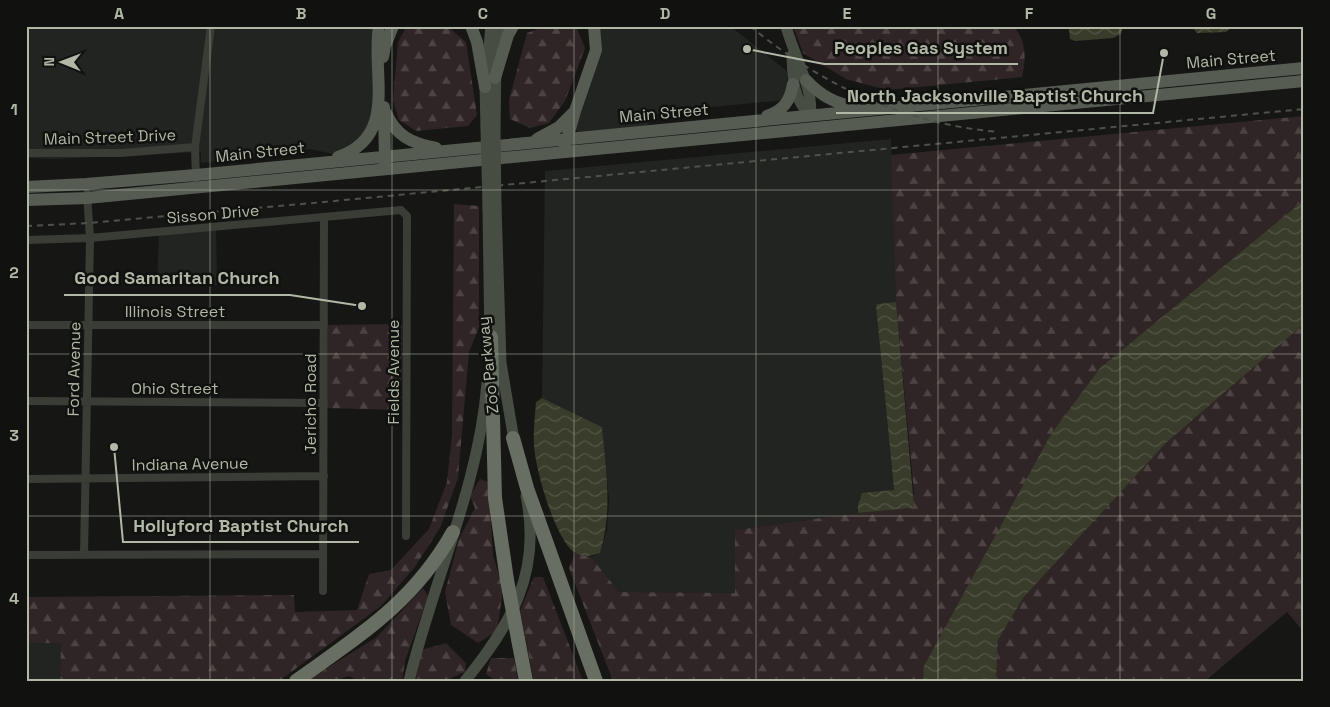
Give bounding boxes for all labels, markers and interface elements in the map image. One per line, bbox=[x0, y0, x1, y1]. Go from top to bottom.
text: A bbox=[114, 3, 124, 24]
text: B bbox=[296, 3, 306, 24]
text: C bbox=[478, 3, 488, 24]
text: D bbox=[660, 3, 670, 24]
text: E bbox=[843, 3, 852, 24]
text: F bbox=[1025, 3, 1034, 24]
text: G bbox=[1206, 3, 1216, 24]
callout: Peoples Gas System bbox=[824, 31, 1018, 64]
text: Peoples Gas System bbox=[834, 36, 1008, 59]
north arrow bbox=[38, 38, 88, 88]
street label: Main Street bbox=[1185, 45, 1277, 73]
text: N bbox=[40, 57, 58, 67]
callout: North Jacksonville Baptist Church bbox=[836, 80, 1153, 113]
text: North Jacksonville Baptist Church bbox=[847, 84, 1143, 107]
text: 1 bbox=[10, 99, 18, 120]
street label: Main Street bbox=[618, 99, 710, 127]
street label: Main Street Drive bbox=[44, 124, 176, 150]
street label: Main Street bbox=[214, 137, 306, 167]
street label: Sisson Drive bbox=[166, 199, 260, 229]
text: 2 bbox=[9, 262, 19, 283]
callout: Good Samaritan Church bbox=[64, 262, 290, 295]
text: Good Samaritan Church bbox=[74, 266, 280, 289]
street label: Illinois Street bbox=[125, 301, 225, 322]
street label: Zoo Parkway bbox=[472, 315, 504, 415]
street label: Fields Avenue bbox=[383, 319, 404, 425]
street label: Ford Avenue bbox=[63, 321, 85, 417]
street label: Jericho Road bbox=[300, 353, 321, 455]
street label: Ohio Street bbox=[131, 378, 219, 399]
text: 3 bbox=[9, 425, 19, 446]
street label: Indiana Avenue bbox=[132, 452, 248, 476]
callout: Hollyford Baptist Church bbox=[123, 509, 359, 542]
text: Hollyford Baptist Church bbox=[133, 514, 349, 537]
text: 4 bbox=[9, 588, 19, 609]

